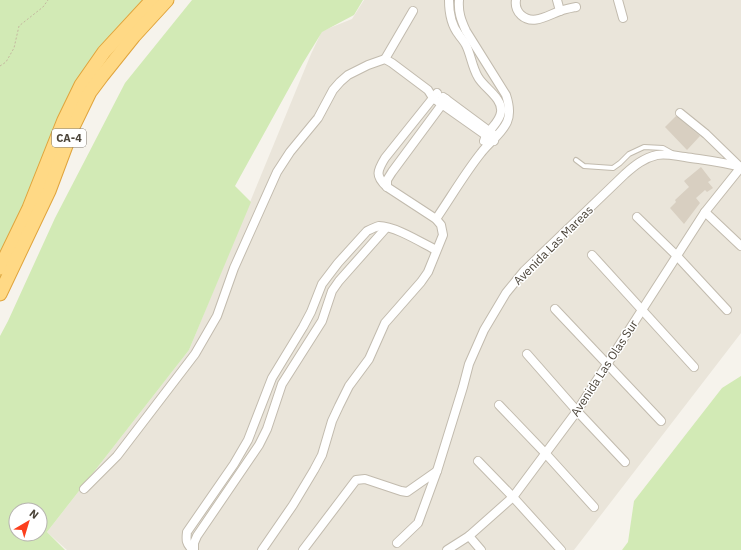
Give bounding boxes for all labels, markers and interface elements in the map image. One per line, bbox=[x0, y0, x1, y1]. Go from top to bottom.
road number: CA-4 bbox=[52, 129, 86, 147]
street label: Avenida Las Mareas bbox=[510, 202, 596, 288]
street label: Avenida Las Olas Sur bbox=[567, 316, 641, 419]
north arrow bbox=[8, 502, 48, 542]
text: N bbox=[27, 506, 42, 522]

